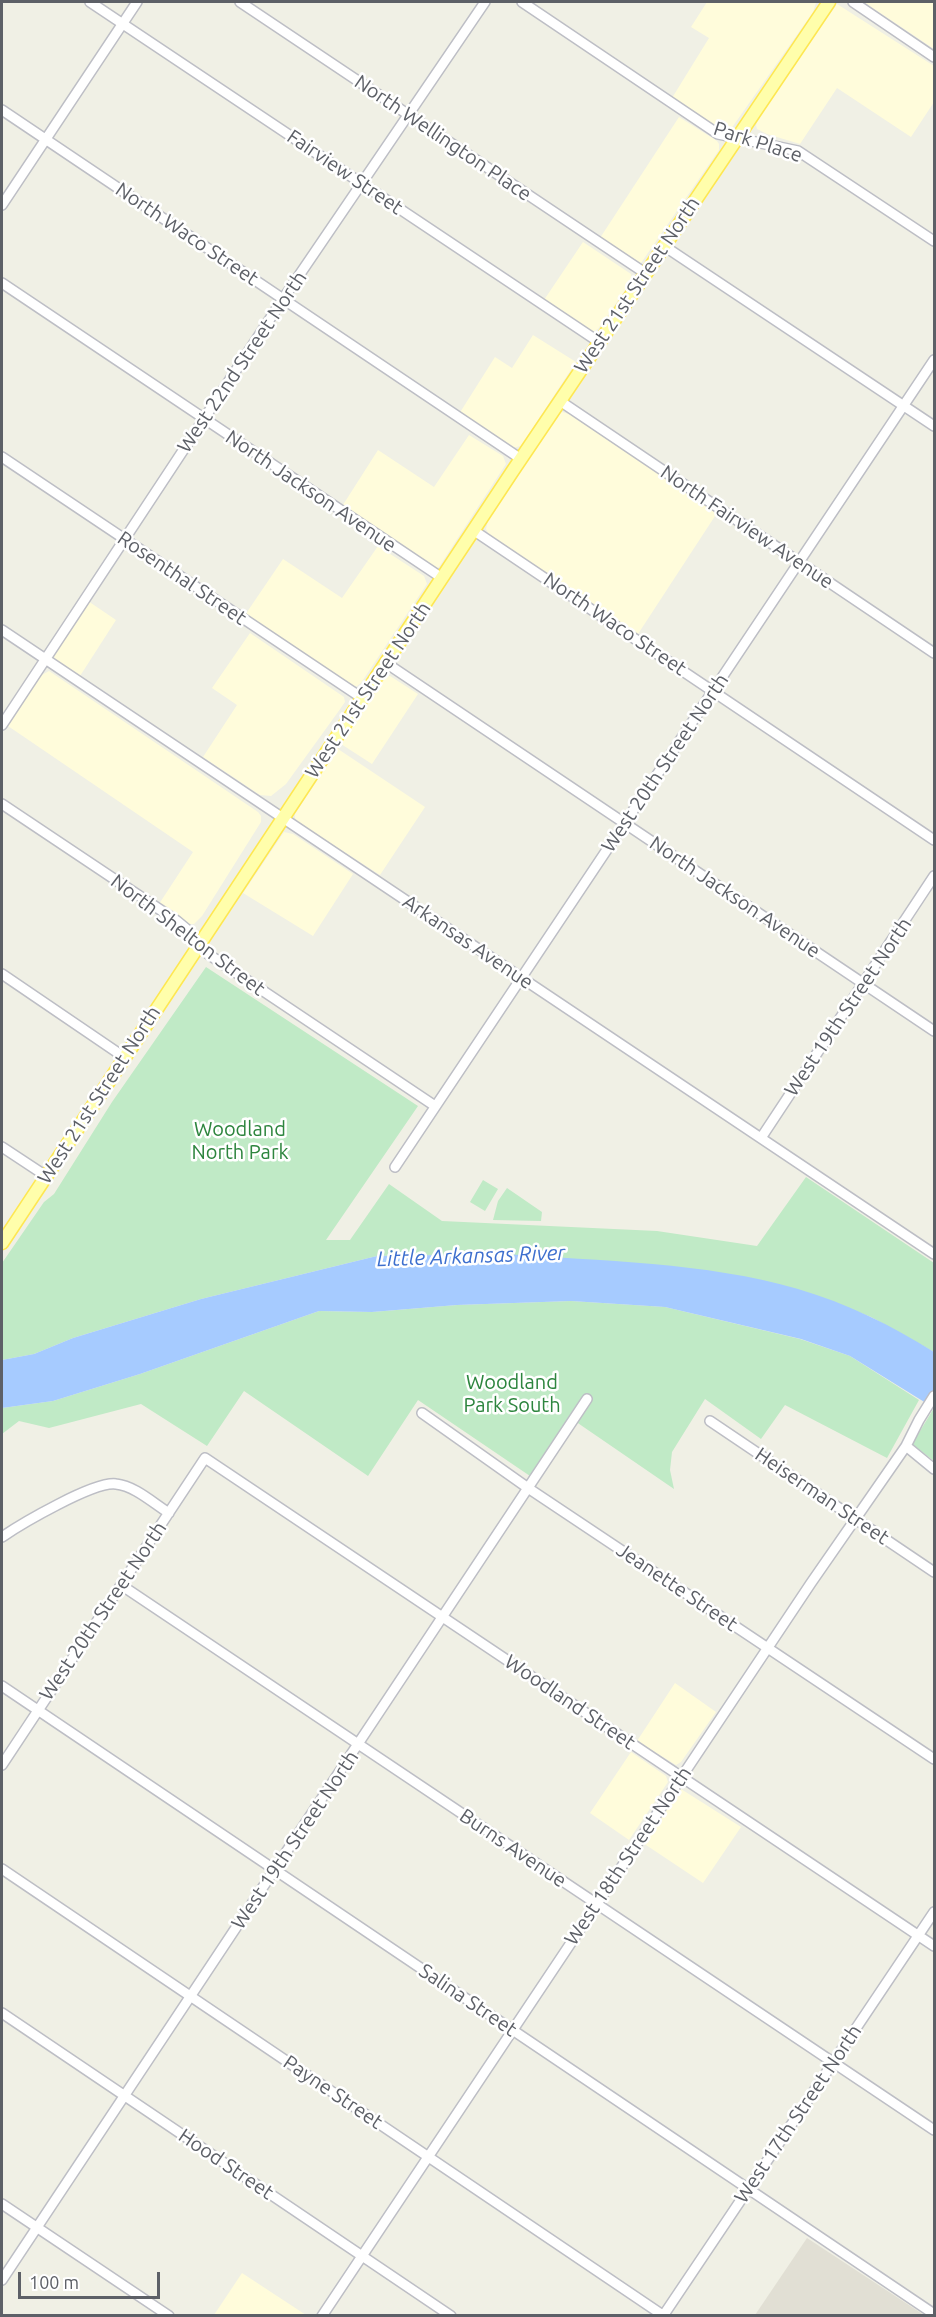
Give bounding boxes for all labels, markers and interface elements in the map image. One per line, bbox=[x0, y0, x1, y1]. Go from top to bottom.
street label: North Wellington Place bbox=[350, 70, 536, 206]
street label: Park Place bbox=[710, 116, 806, 168]
street label: Fairview Street bbox=[283, 124, 407, 220]
street label: North Waco Street bbox=[111, 177, 263, 291]
street label: West 21st Street North bbox=[569, 192, 705, 378]
street label: West 22nd Street North bbox=[172, 267, 312, 457]
street label: North Jackson Avenue bbox=[221, 425, 401, 557]
street label: North Fairview Avenue bbox=[656, 460, 838, 594]
street label: Rosenthal Street bbox=[113, 526, 251, 630]
street label: North Waco Street bbox=[539, 567, 691, 681]
street label: West 21st Street North bbox=[300, 597, 436, 783]
street label: West 20th Street North bbox=[596, 669, 734, 857]
street label: North Jackson Avenue bbox=[645, 831, 825, 963]
street label: North Shelton Street bbox=[106, 869, 270, 1001]
street label: Arkansas Avenue bbox=[398, 890, 538, 994]
street label: West 19th Street North bbox=[779, 913, 917, 1101]
street label: West 21st Street North bbox=[32, 1002, 166, 1188]
park label: Woodland North Park bbox=[191, 1117, 289, 1164]
water label: Little Arkansas River bbox=[376, 1240, 566, 1272]
park label: Woodland Park South bbox=[463, 1370, 561, 1417]
street label: Heiserman Street bbox=[750, 1442, 894, 1550]
street label: West 20th Street North bbox=[34, 1517, 172, 1705]
street label: Jeanette Street bbox=[612, 1538, 742, 1636]
street label: Woodland Street bbox=[500, 1649, 640, 1755]
street label: West 19th Street North bbox=[226, 1746, 364, 1934]
street label: West 18th Street North bbox=[559, 1762, 697, 1950]
street label: Burns Avenue bbox=[455, 1803, 571, 1893]
street label: Salina Street bbox=[414, 1958, 522, 2042]
street label: West 17th Street North bbox=[729, 2020, 867, 2208]
street label: Payne Street bbox=[279, 2050, 387, 2134]
street label: Hood Street bbox=[174, 2123, 278, 2205]
scale bar bbox=[21, 2260, 164, 2298]
text: 100 m bbox=[29, 2272, 79, 2292]

